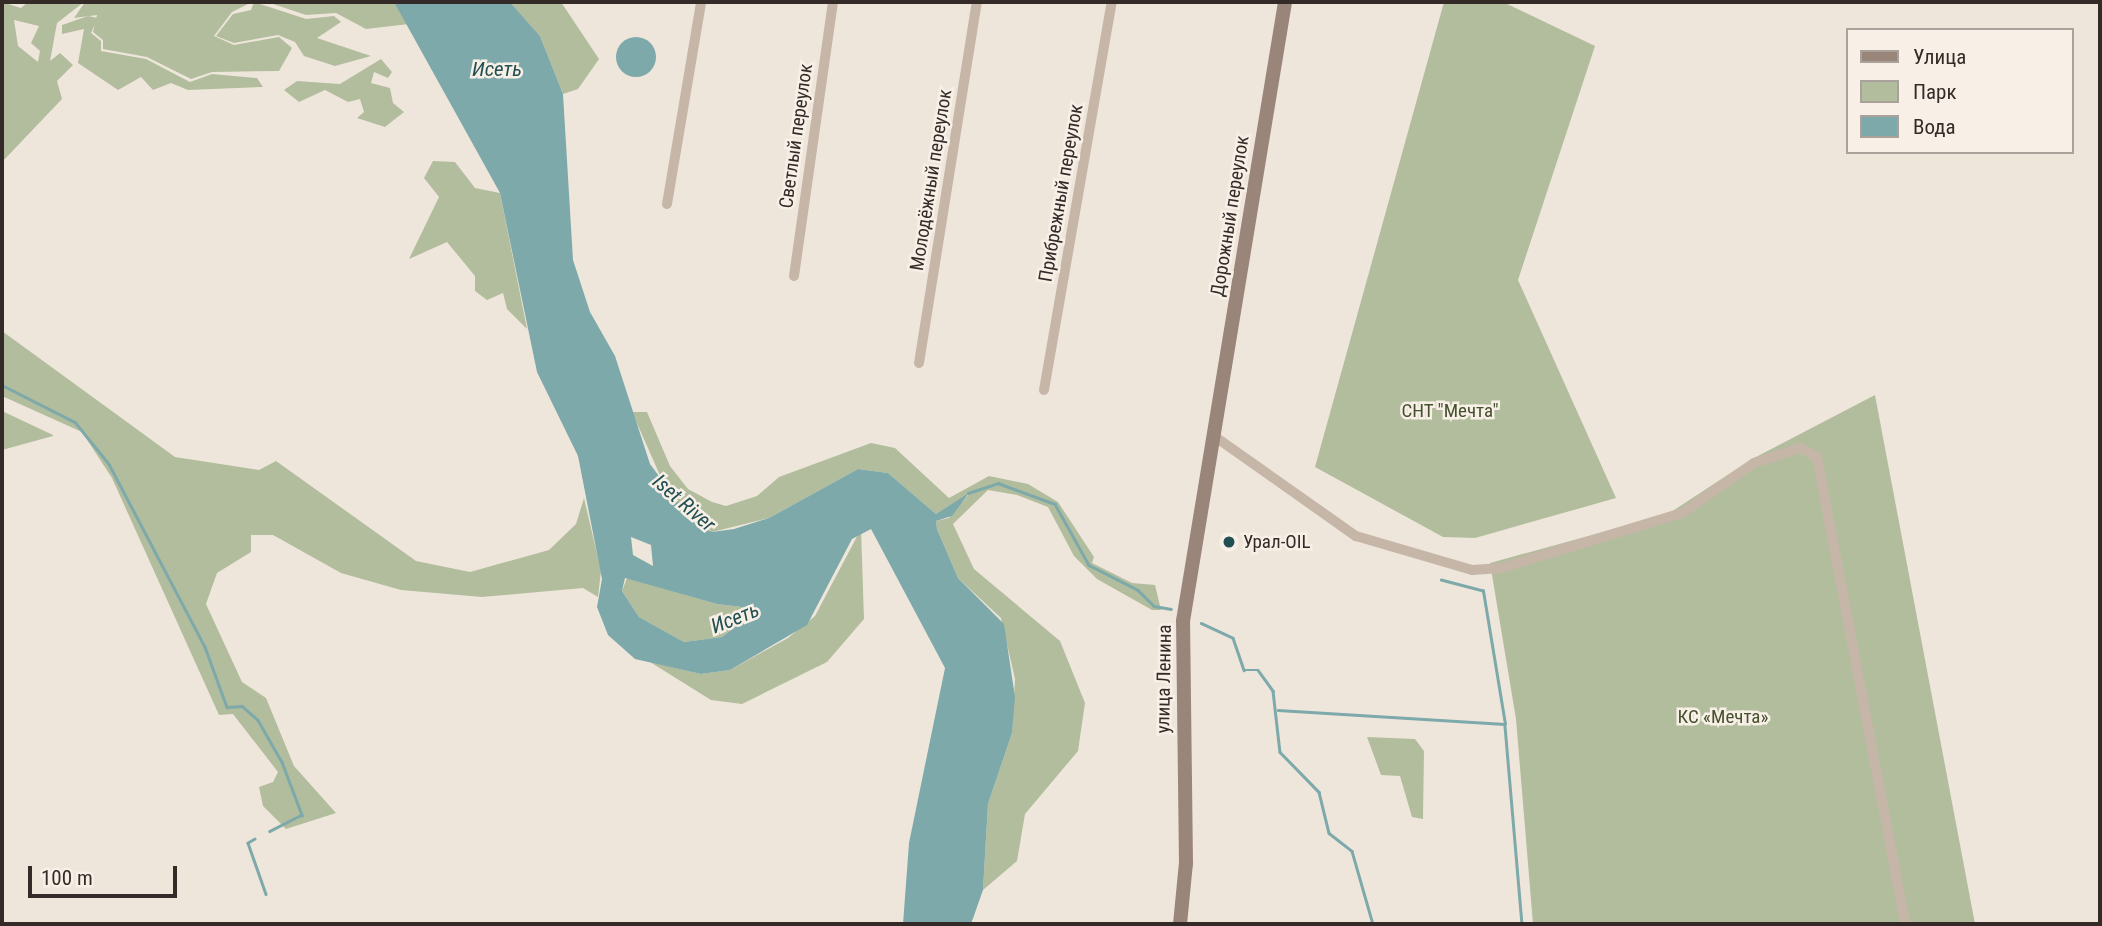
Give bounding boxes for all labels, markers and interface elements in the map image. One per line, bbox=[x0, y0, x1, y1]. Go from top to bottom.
legend bbox=[1846, 28, 2074, 154]
text: Улица bbox=[1913, 45, 1966, 69]
water label: Исеть bbox=[472, 56, 522, 82]
street label: Светлый переулок bbox=[775, 62, 817, 210]
text: Парк bbox=[1913, 80, 1957, 104]
street label: Молодёжный переулок bbox=[905, 88, 957, 272]
street label: Прибрежный переулок bbox=[1034, 102, 1088, 284]
text: Вода bbox=[1913, 115, 1956, 139]
street label: Дорожный переулок bbox=[1206, 134, 1254, 298]
park label: СНТ "Мечта" bbox=[1401, 400, 1499, 422]
water label: Iset River bbox=[648, 469, 720, 537]
place label: Урал-OIL bbox=[1243, 531, 1311, 553]
marker: Урал-OIL bbox=[1221, 534, 1237, 550]
water label: Исеть bbox=[707, 597, 763, 639]
street label: улица Ленина bbox=[1152, 624, 1176, 734]
park label: КС «Мечта» bbox=[1678, 706, 1768, 728]
scale bar bbox=[32, 852, 180, 896]
text: 100 m bbox=[41, 866, 93, 890]

